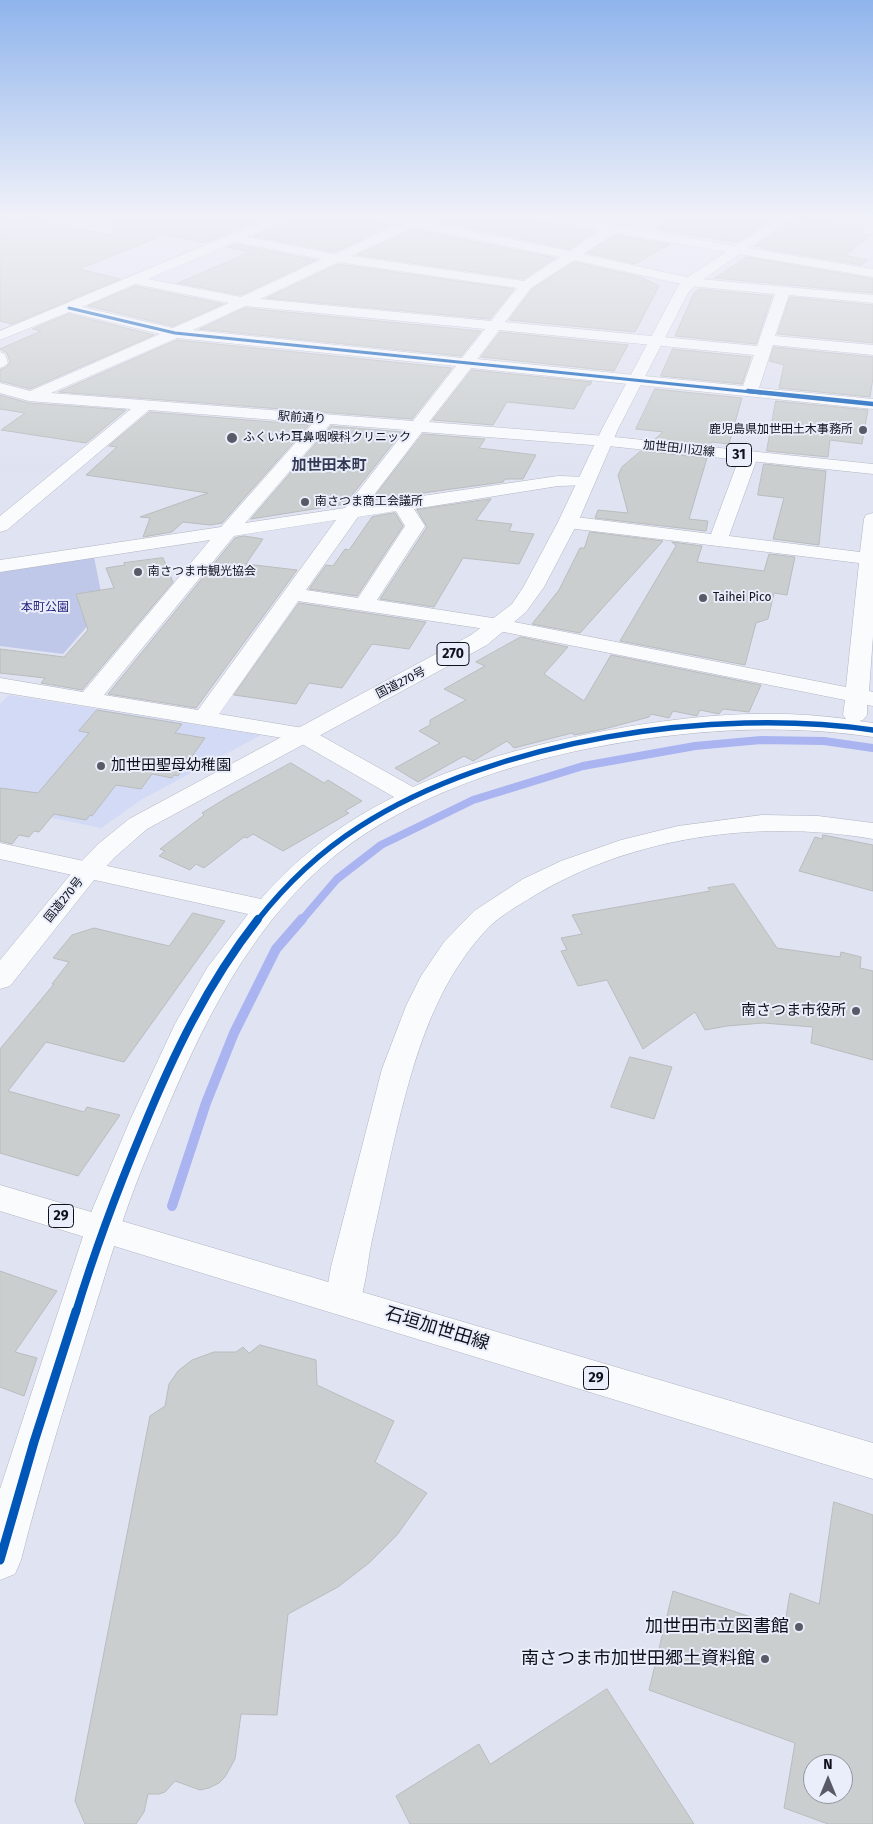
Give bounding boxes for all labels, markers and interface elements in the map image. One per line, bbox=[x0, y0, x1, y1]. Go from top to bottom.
street label: 駅前通り bbox=[278, 409, 326, 427]
place label: 鹿児島県加世田土木事務所 bbox=[709, 423, 853, 437]
marker: 鹿児島県加世田土木事務所 bbox=[857, 424, 869, 436]
marker: ふくいわ耳鼻咽喉科クリニック bbox=[225, 431, 239, 445]
place label: ふくいわ耳鼻咽喉科クリニック bbox=[243, 431, 411, 445]
street label: 加世田川辺線 bbox=[642, 438, 716, 460]
road number: 31 bbox=[726, 444, 752, 466]
district label: 加世田本町 bbox=[292, 457, 366, 475]
place label: 南さつま商工会議所 bbox=[315, 495, 423, 509]
marker: 南さつま商工会議所 bbox=[299, 496, 311, 508]
place label: 南さつま市観光協会 bbox=[148, 565, 256, 579]
marker: 南さつま市観光協会 bbox=[132, 566, 144, 578]
place label: Taihei Pico bbox=[713, 591, 772, 605]
marker: Taihei Pico bbox=[697, 592, 709, 604]
park label: 本町公園 bbox=[21, 601, 69, 615]
road number: 270 bbox=[437, 642, 469, 666]
street label: 国道270号 bbox=[374, 664, 428, 702]
place label: 加世田聖母幼稚園 bbox=[111, 757, 231, 775]
marker: 加世田聖母幼稚園 bbox=[95, 760, 107, 772]
street label: 国道270号 bbox=[42, 875, 86, 925]
place label: 南さつま市役所 bbox=[741, 1002, 846, 1020]
marker: 南さつま市役所 bbox=[850, 1005, 862, 1017]
road number: 29 bbox=[48, 1204, 74, 1228]
street label: 石垣加世田線 bbox=[382, 1303, 492, 1355]
road number: 29 bbox=[584, 1366, 608, 1390]
place label: 加世田市立図書館 bbox=[645, 1616, 789, 1638]
marker: 加世田市立図書館 bbox=[793, 1621, 805, 1633]
place label: 南さつま市加世田郷土資料館 bbox=[521, 1648, 755, 1670]
marker: 南さつま市加世田郷土資料館 bbox=[759, 1653, 771, 1665]
north arrow bbox=[803, 1754, 853, 1804]
text: N bbox=[823, 1756, 833, 1773]

